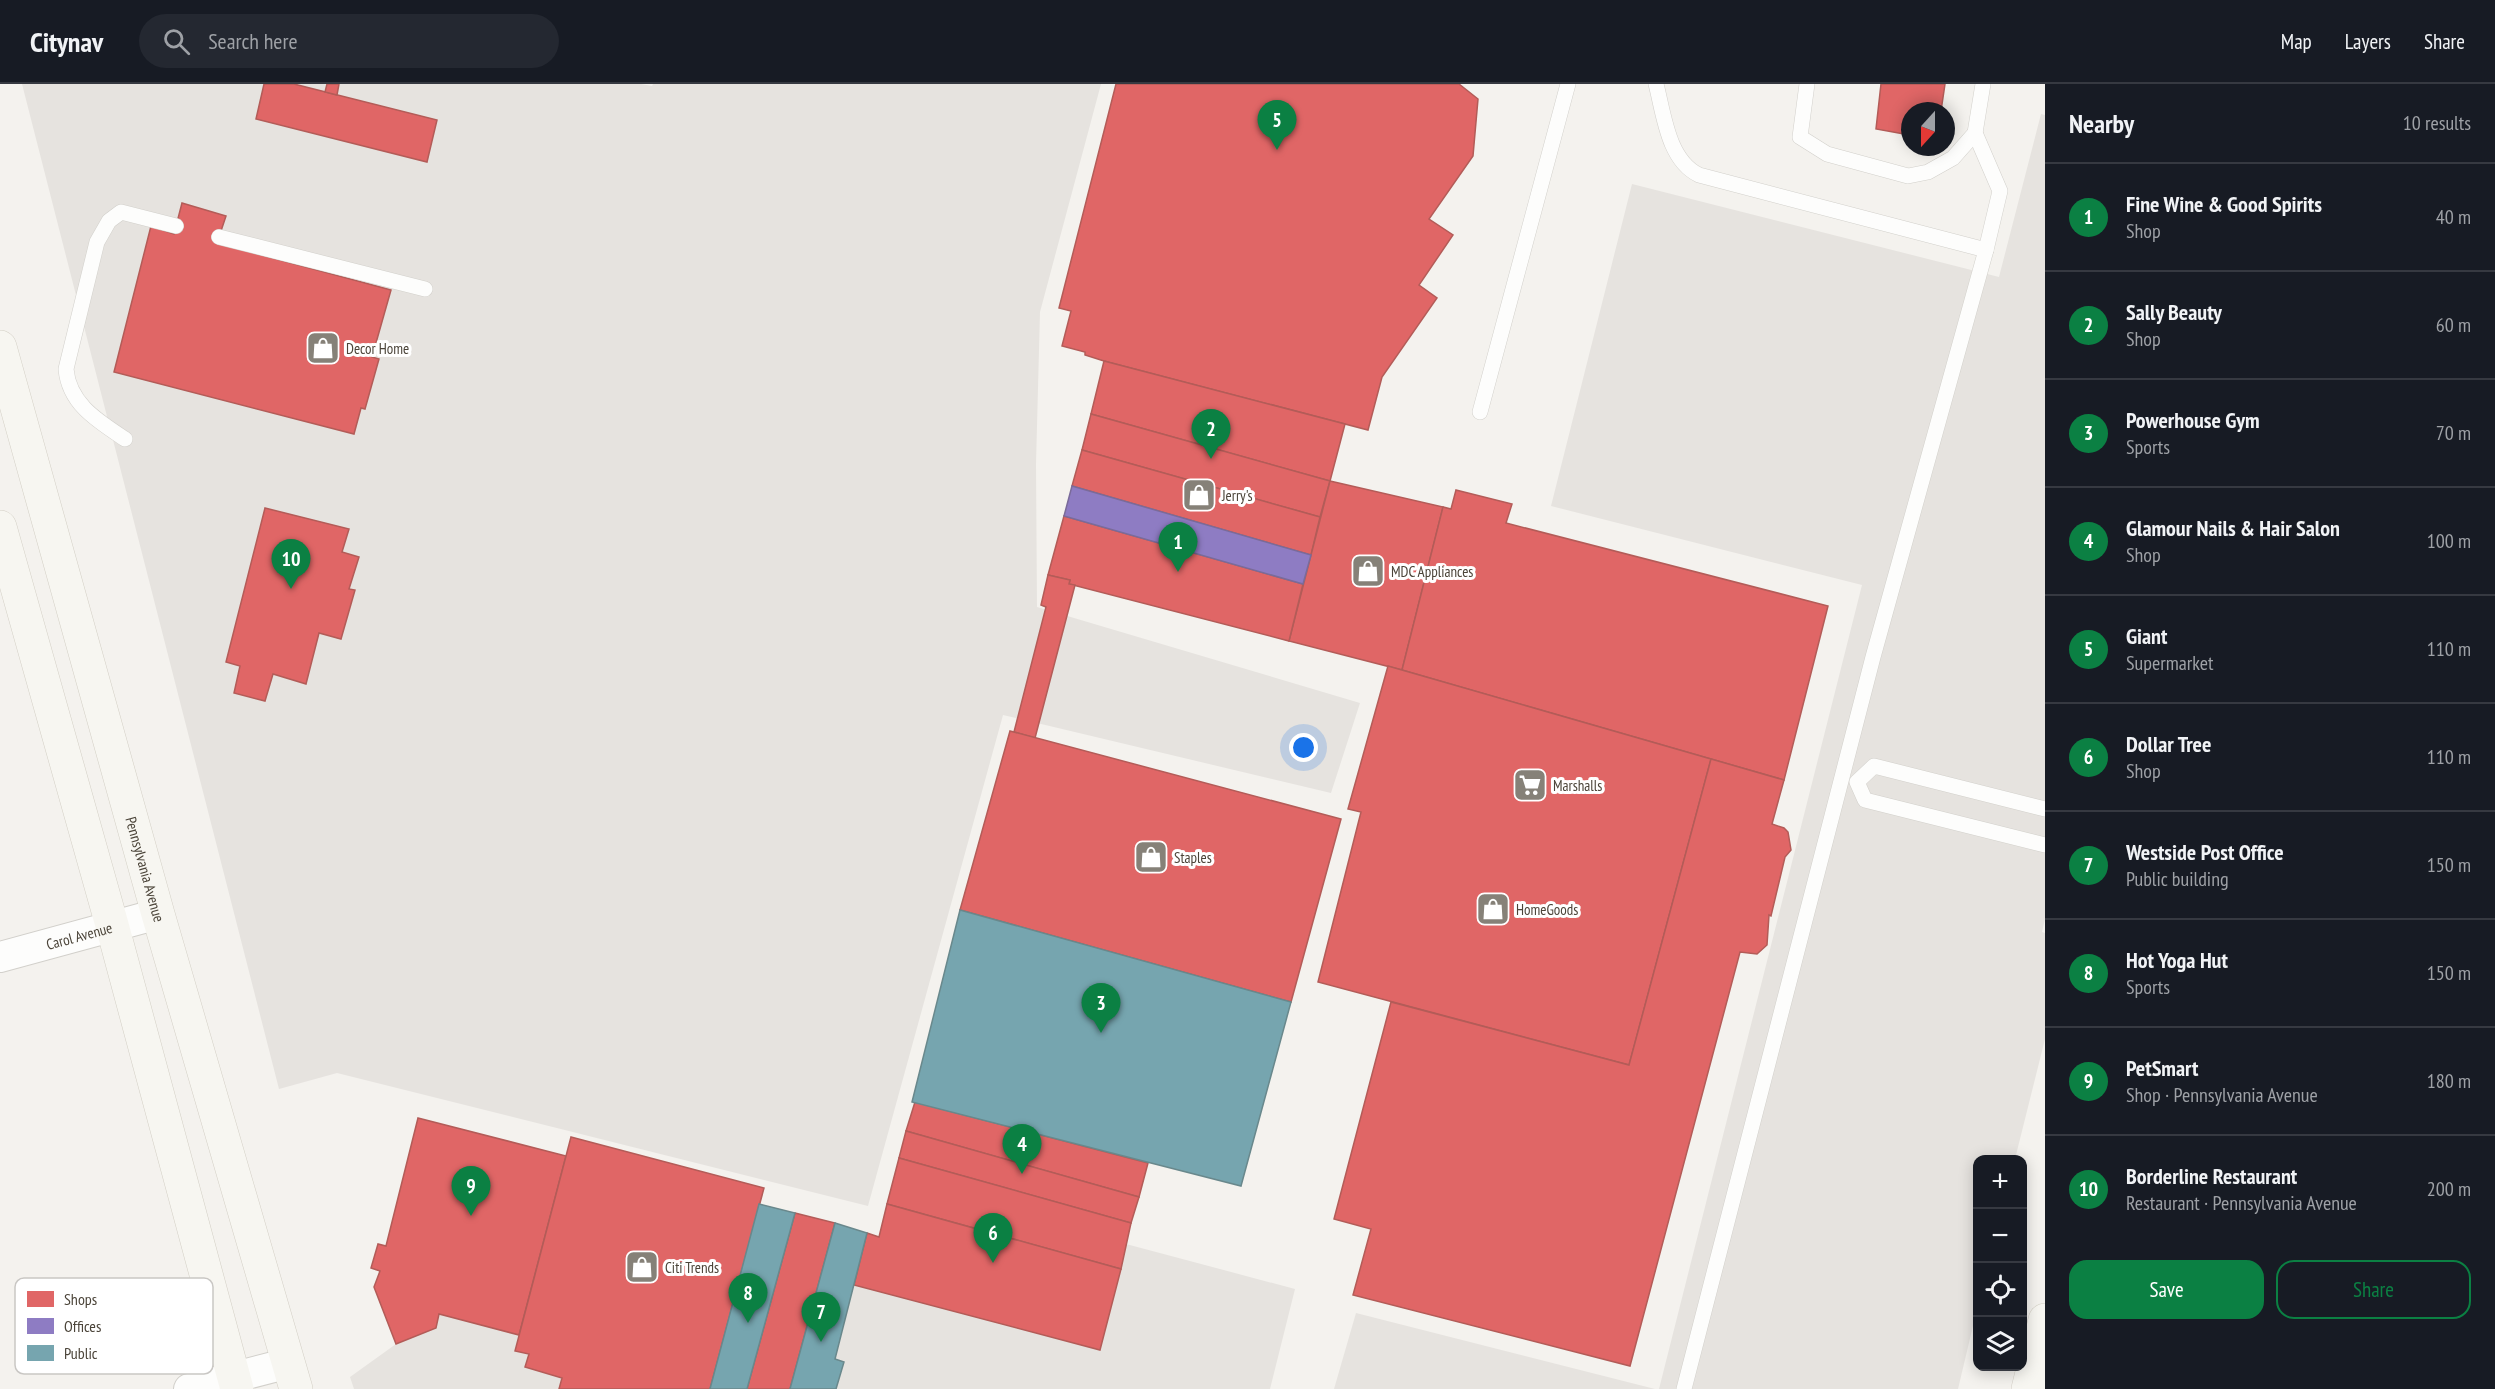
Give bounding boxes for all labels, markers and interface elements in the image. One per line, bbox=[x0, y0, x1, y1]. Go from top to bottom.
search box bbox=[139, 14, 559, 68]
text: Citynav bbox=[30, 23, 103, 60]
icon: search bbox=[160, 25, 193, 58]
text: Search here bbox=[208, 27, 298, 55]
text: Map bbox=[2281, 28, 2312, 55]
text: Layers bbox=[2345, 28, 2391, 55]
text: Share bbox=[2424, 28, 2465, 55]
pin: 5 bbox=[1258, 100, 1296, 150]
north arrow bbox=[1901, 102, 1955, 156]
text: Nearby bbox=[2069, 107, 2134, 140]
text: 10 results bbox=[2403, 110, 2471, 136]
text: Fine Wine & Good Spirits bbox=[2126, 190, 2322, 218]
text: 1 bbox=[2084, 204, 2093, 230]
text: 40 m bbox=[2436, 204, 2471, 230]
text: Shop bbox=[2126, 218, 2161, 244]
text: Sally Beauty bbox=[2126, 298, 2222, 326]
text: 2 bbox=[2084, 312, 2093, 338]
text: 60 m bbox=[2436, 312, 2471, 338]
text: Shop bbox=[2126, 326, 2161, 352]
shop icon: Decor Home bbox=[305, 330, 341, 366]
place label: Decor Home bbox=[346, 339, 409, 358]
text: Powerhouse Gym bbox=[2126, 406, 2260, 434]
pin: 2 bbox=[1192, 410, 1230, 459]
text: 3 bbox=[2084, 420, 2093, 446]
text: 70 m bbox=[2436, 420, 2471, 446]
text: Sports bbox=[2126, 434, 2170, 460]
shop icon: Jerry's bbox=[1181, 477, 1217, 513]
place label: Jerry's bbox=[1221, 486, 1253, 505]
text: Glamour Nails & Hair Salon bbox=[2126, 514, 2340, 542]
pin: 1 bbox=[1158, 522, 1198, 572]
text: 4 bbox=[2084, 528, 2093, 554]
text: 100 m bbox=[2427, 528, 2471, 554]
pin: 10 bbox=[272, 540, 310, 589]
text: Shop bbox=[2126, 542, 2161, 568]
shop icon: MDC Appliances bbox=[1350, 553, 1386, 589]
place label: MDC Appliances bbox=[1391, 562, 1473, 581]
text: Giant bbox=[2126, 622, 2167, 650]
text: 5 bbox=[2084, 636, 2093, 662]
text: 110 m bbox=[2427, 636, 2471, 662]
text: Supermarket bbox=[2126, 650, 2214, 676]
text: Dollar Tree bbox=[2126, 730, 2211, 758]
your location bbox=[1289, 733, 1318, 762]
text: 6 bbox=[2084, 744, 2093, 770]
text: 110 m bbox=[2427, 744, 2471, 770]
text: Shop bbox=[2126, 758, 2161, 784]
supermarket icon: Marshalls bbox=[1512, 767, 1548, 803]
place label: Marshalls bbox=[1553, 776, 1602, 795]
street label: Pennsylvania Avenue bbox=[122, 814, 169, 924]
text: Westside Post Office bbox=[2126, 838, 2284, 866]
shop icon: Staples bbox=[1133, 839, 1169, 875]
place label: Staples bbox=[1174, 848, 1212, 867]
text: 7 bbox=[2084, 852, 2093, 878]
text: 150 m bbox=[2427, 852, 2471, 878]
text: Public building bbox=[2126, 866, 2229, 892]
shop icon: HomeGoods bbox=[1475, 891, 1511, 927]
place label: HomeGoods bbox=[1516, 900, 1578, 919]
street label: Carol Avenue bbox=[44, 917, 114, 954]
text: Hot Yoga Hut bbox=[2126, 946, 2228, 974]
text: 8 bbox=[2084, 960, 2093, 986]
text: 150 m bbox=[2427, 960, 2471, 986]
text: Sports bbox=[2126, 974, 2170, 1000]
pin: 3 bbox=[1082, 984, 1120, 1033]
text: PetSmart bbox=[2126, 1054, 2198, 1082]
text: 9 bbox=[2084, 1068, 2093, 1094]
text: 180 m bbox=[2427, 1068, 2471, 1094]
text: Shop · Pennsylvania Avenue bbox=[2126, 1082, 2318, 1108]
pin: 4 bbox=[1002, 1124, 1042, 1174]
map controls bbox=[1973, 1155, 2027, 1371]
button: + bbox=[1973, 1155, 2027, 1209]
text: Borderline Restaurant bbox=[2126, 1162, 2297, 1190]
pin: 9 bbox=[452, 1166, 490, 1216]
text: 10 bbox=[2079, 1176, 2098, 1202]
text: 200 m bbox=[2427, 1176, 2471, 1202]
text: Restaurant · Pennsylvania Avenue bbox=[2126, 1190, 2357, 1216]
button: − bbox=[1973, 1209, 2027, 1263]
pin: 6 bbox=[974, 1214, 1012, 1263]
shop icon: Citi Trends bbox=[624, 1249, 660, 1285]
place label: Citi Trends bbox=[665, 1258, 719, 1277]
button: Save bbox=[2069, 1260, 2264, 1319]
button: Share bbox=[2276, 1260, 2471, 1319]
button: locate bbox=[1973, 1263, 2027, 1317]
pin: 8 bbox=[728, 1274, 768, 1323]
legend bbox=[15, 1278, 213, 1374]
text: Shops bbox=[64, 1289, 97, 1309]
pin: 7 bbox=[802, 1292, 840, 1342]
text: Offices bbox=[64, 1316, 101, 1336]
button: layers bbox=[1973, 1317, 2027, 1371]
text: Public bbox=[64, 1343, 98, 1363]

